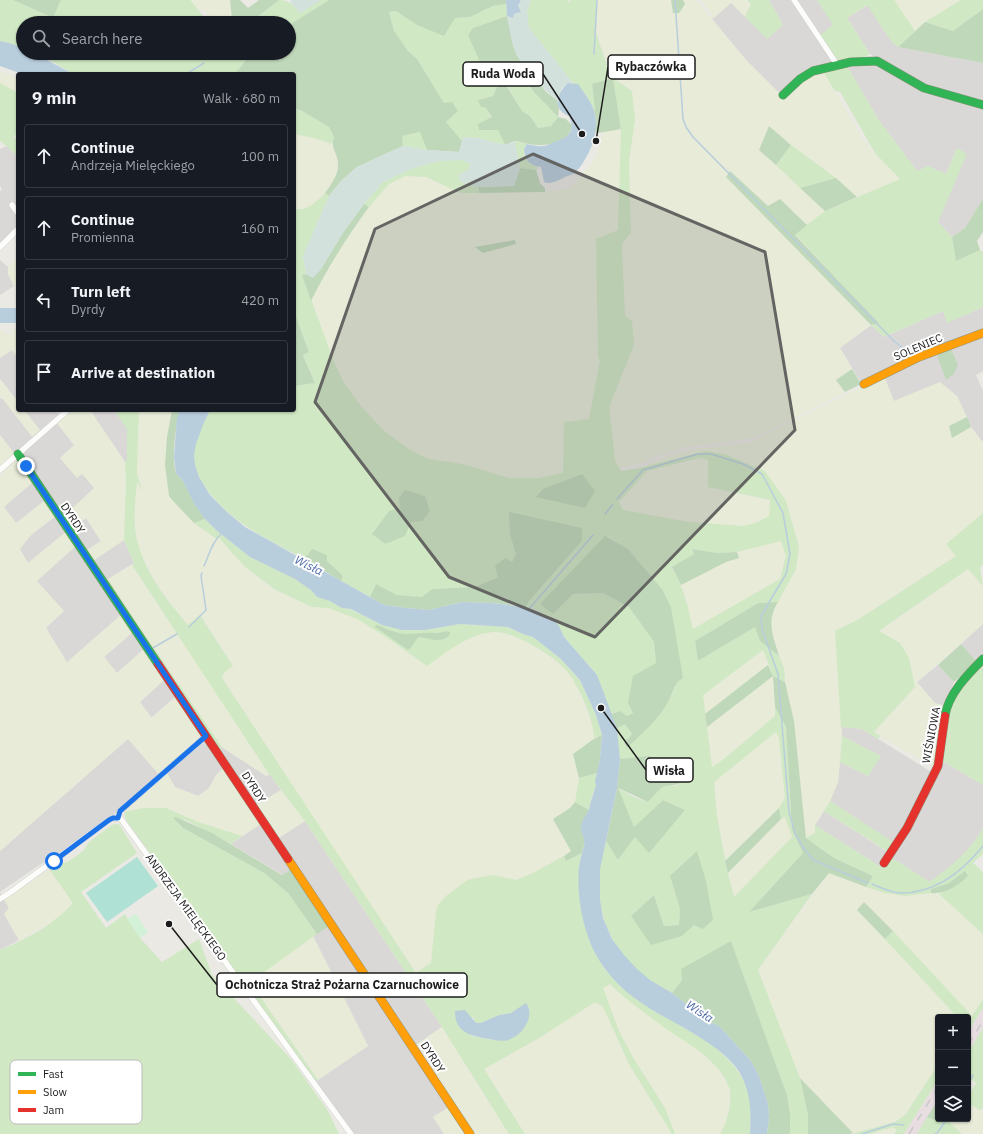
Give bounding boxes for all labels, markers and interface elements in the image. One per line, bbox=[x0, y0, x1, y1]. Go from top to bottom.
search box bbox=[16, 16, 296, 60]
icon: search bbox=[30, 27, 52, 49]
text: Search here bbox=[62, 29, 142, 48]
callout: Rybaczówka bbox=[608, 55, 695, 79]
text: Rybaczówka bbox=[615, 59, 687, 74]
callout: Ruda Woda bbox=[463, 62, 543, 86]
text: Ruda Woda bbox=[471, 66, 535, 81]
text: 9 min bbox=[32, 87, 76, 109]
text: Walk · 680 m bbox=[203, 90, 280, 107]
text: Continue bbox=[71, 138, 135, 157]
icon: ahead bbox=[33, 145, 55, 167]
text: 100 m bbox=[241, 148, 279, 165]
text: Andrzeja Mielęckiego bbox=[71, 157, 195, 174]
text: Continue bbox=[71, 210, 135, 229]
icon: ahead bbox=[33, 217, 55, 239]
text: 160 m bbox=[241, 220, 279, 237]
text: Promienna bbox=[71, 229, 134, 246]
text: Turn left bbox=[71, 282, 131, 301]
icon: left bbox=[33, 289, 55, 311]
text: 420 m bbox=[241, 292, 279, 309]
text: Dyrdy bbox=[71, 301, 105, 318]
street label: SOLENIEC bbox=[892, 330, 945, 364]
icon: arrive bbox=[33, 361, 55, 383]
text: Arrive at destination bbox=[71, 363, 215, 382]
route end bbox=[17, 457, 35, 475]
street label: DYRDY bbox=[58, 500, 89, 536]
water label: Wisła bbox=[292, 552, 326, 578]
street label: WIŚNIOWA bbox=[919, 706, 943, 764]
callout: Wisła bbox=[646, 758, 693, 782]
text: Wisła bbox=[653, 763, 685, 778]
street label: DYRDY bbox=[239, 769, 269, 806]
street label: ANDRZEJA MIELĘCKIEGO bbox=[142, 851, 230, 963]
route start bbox=[45, 852, 63, 870]
callout: Ochotnicza Straż Pożarna Czarnuchowice bbox=[217, 973, 467, 997]
text: Ochotnicza Straż Pożarna Czarnuchowice bbox=[225, 977, 459, 992]
water label: Wisła bbox=[684, 997, 716, 1025]
map controls bbox=[935, 1014, 971, 1122]
button: + bbox=[935, 1014, 971, 1050]
street label: DYRDY bbox=[418, 1039, 448, 1076]
button: − bbox=[935, 1050, 971, 1086]
legend bbox=[10, 1060, 142, 1124]
text: Fast bbox=[43, 1067, 64, 1081]
text: Slow bbox=[43, 1085, 67, 1099]
button: layers bbox=[935, 1086, 971, 1122]
text: Jam bbox=[43, 1103, 64, 1117]

